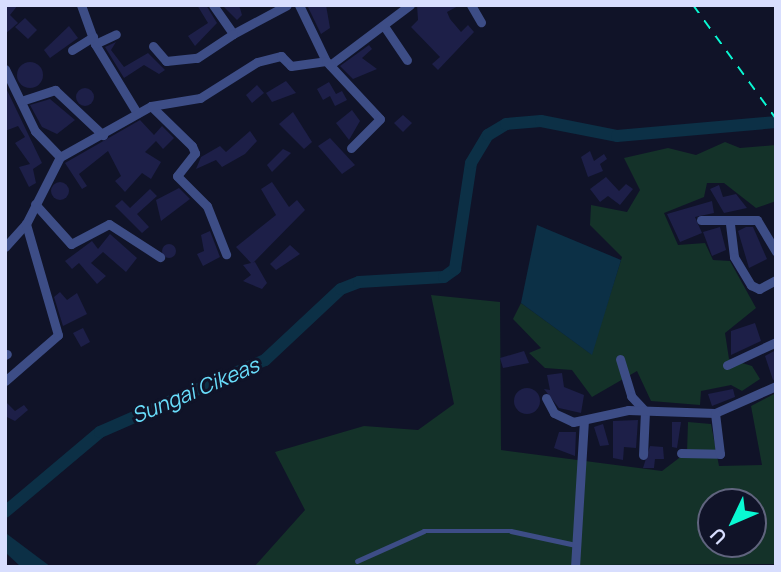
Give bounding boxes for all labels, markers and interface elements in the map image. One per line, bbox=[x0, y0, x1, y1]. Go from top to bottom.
water label: Sungai Cikeas bbox=[127, 352, 263, 428]
north arrow bbox=[697, 488, 767, 558]
text: U bbox=[704, 522, 732, 550]

